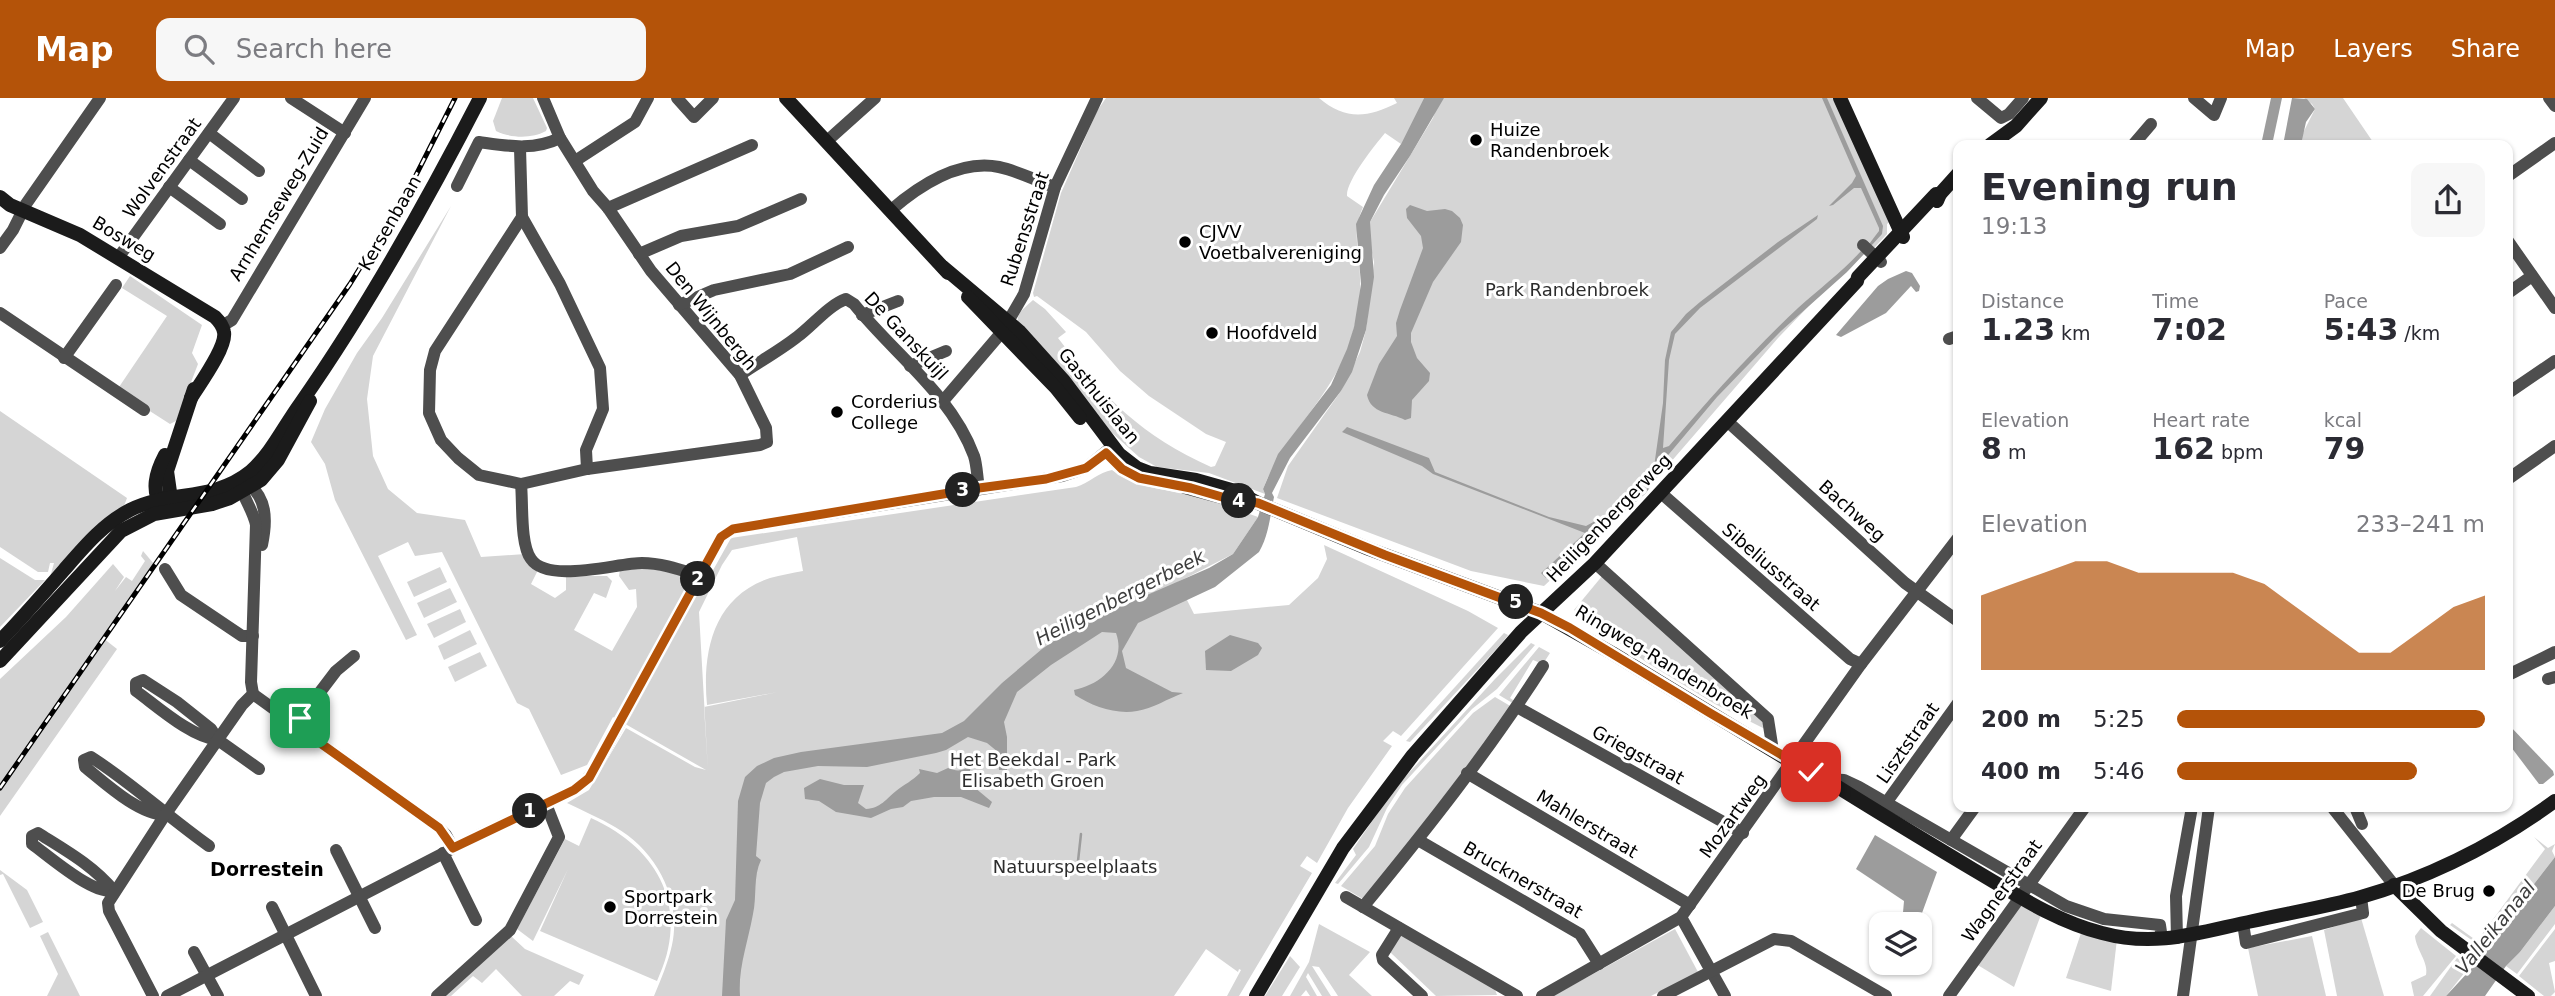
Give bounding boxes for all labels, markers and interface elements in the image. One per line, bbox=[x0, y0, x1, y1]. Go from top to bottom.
search box bbox=[156, 18, 646, 81]
text: Map bbox=[35, 30, 114, 69]
icon: search bbox=[180, 30, 218, 68]
text: Search here bbox=[236, 34, 392, 64]
text: Map bbox=[2245, 35, 2295, 63]
text: Layers bbox=[2333, 35, 2413, 63]
text: Share bbox=[2451, 35, 2520, 63]
street label: Wolvenstraat bbox=[118, 113, 205, 222]
place label: Huize Randenbroek bbox=[1490, 119, 1610, 161]
street label: Arnhemseweg-Zuid bbox=[224, 123, 333, 284]
marker: Huize Randenbroek bbox=[1468, 132, 1484, 148]
button: share bbox=[2411, 163, 2485, 237]
text: Evening run bbox=[1981, 165, 2238, 209]
street label: Rubensstraat bbox=[996, 169, 1053, 289]
street label: Kersenbaan bbox=[354, 172, 425, 274]
street label: Bosweg bbox=[89, 212, 160, 266]
text: 19:13 bbox=[1981, 213, 2047, 239]
place label: CJVV Voetbalvereniging bbox=[1199, 221, 1362, 263]
marker: CJVV Voetbalvereniging bbox=[1177, 234, 1193, 250]
street label: Den Wijnbergh bbox=[661, 257, 761, 374]
park label: Park Randenbroek bbox=[1485, 279, 1650, 300]
street label: De Ganskuijl bbox=[860, 287, 952, 384]
text: Distance bbox=[1981, 290, 2064, 312]
text: Time bbox=[2152, 290, 2199, 312]
text: Pace bbox=[2324, 290, 2368, 312]
text: 1.23 bbox=[1981, 312, 2055, 347]
text: 7:02 bbox=[2152, 312, 2227, 347]
text: 5:43 bbox=[2324, 312, 2398, 347]
place label: Hoofdveld bbox=[1226, 322, 1317, 343]
text: km bbox=[2055, 322, 2091, 344]
text: /km bbox=[2398, 322, 2440, 344]
marker: Hoofdveld bbox=[1204, 325, 1220, 341]
street label: Gasthuislaan bbox=[1054, 344, 1144, 448]
place label: Corderius College bbox=[851, 391, 937, 433]
marker: Corderius College bbox=[829, 404, 845, 420]
text: Elevation bbox=[1981, 409, 2069, 431]
text: Heart rate bbox=[2152, 409, 2250, 431]
text: kcal bbox=[2324, 409, 2362, 431]
text: 8 bbox=[1981, 431, 2002, 466]
text: 162 bbox=[2152, 431, 2215, 466]
text: 79 bbox=[2324, 431, 2365, 466]
text: m bbox=[2002, 441, 2026, 463]
text: bpm bbox=[2215, 441, 2264, 463]
street label: Heiligenbergerweg bbox=[1542, 449, 1675, 586]
pin: 3 bbox=[946, 472, 981, 508]
street label: Bachweg bbox=[1815, 475, 1890, 546]
text: 3 bbox=[956, 478, 969, 500]
pin: 4 bbox=[1222, 484, 1256, 518]
text: 4 bbox=[1232, 489, 1245, 511]
text: Elevation bbox=[1981, 511, 2088, 537]
text: 233–241 m bbox=[2356, 511, 2485, 537]
street label: Sibeliusstraat bbox=[1718, 518, 1825, 615]
water label: Heiligenbergerbeek bbox=[1032, 544, 1209, 649]
pin: 2 bbox=[680, 561, 716, 596]
text: 2 bbox=[691, 567, 704, 589]
pin: 5 bbox=[1498, 584, 1534, 620]
text: 5 bbox=[1509, 590, 1522, 612]
street label: Ringweg-Randenbroek bbox=[1572, 600, 1757, 723]
pin bbox=[270, 688, 330, 748]
street label: Lisztstraat bbox=[1872, 698, 1943, 787]
icon: arrive bbox=[281, 699, 319, 737]
text: 200 m bbox=[1981, 706, 2061, 732]
text: 5:25 bbox=[2093, 706, 2145, 732]
street label: Griegstraat bbox=[1589, 721, 1688, 788]
pin bbox=[1781, 742, 1841, 802]
park label: Het Beekdal - Park Elisabeth Groen bbox=[950, 749, 1117, 791]
icon: check bbox=[1792, 753, 1830, 791]
text: 400 m bbox=[1981, 758, 2061, 784]
text: 5:46 bbox=[2093, 758, 2145, 784]
street label: Mozartweg bbox=[1695, 770, 1770, 862]
street label: Mahlerstraat bbox=[1533, 785, 1642, 862]
pin: 1 bbox=[512, 794, 548, 828]
text: 1 bbox=[523, 799, 536, 821]
street label: Wagnerstraat bbox=[1957, 835, 2046, 946]
street label: Brucknerstraat bbox=[1460, 837, 1587, 922]
park label: Natuurspeelplaats bbox=[993, 856, 1157, 877]
district label: Dorrestein bbox=[210, 858, 324, 880]
water label: Valleikanaal bbox=[2451, 875, 2540, 978]
place label: De Brug bbox=[2402, 880, 2475, 901]
marker: De Brug bbox=[2481, 883, 2497, 899]
place label: Sportpark Dorrestein bbox=[624, 886, 718, 928]
marker: Sportpark Dorrestein bbox=[602, 899, 618, 915]
map controls bbox=[1869, 912, 1932, 975]
button: layers bbox=[1869, 912, 1932, 975]

